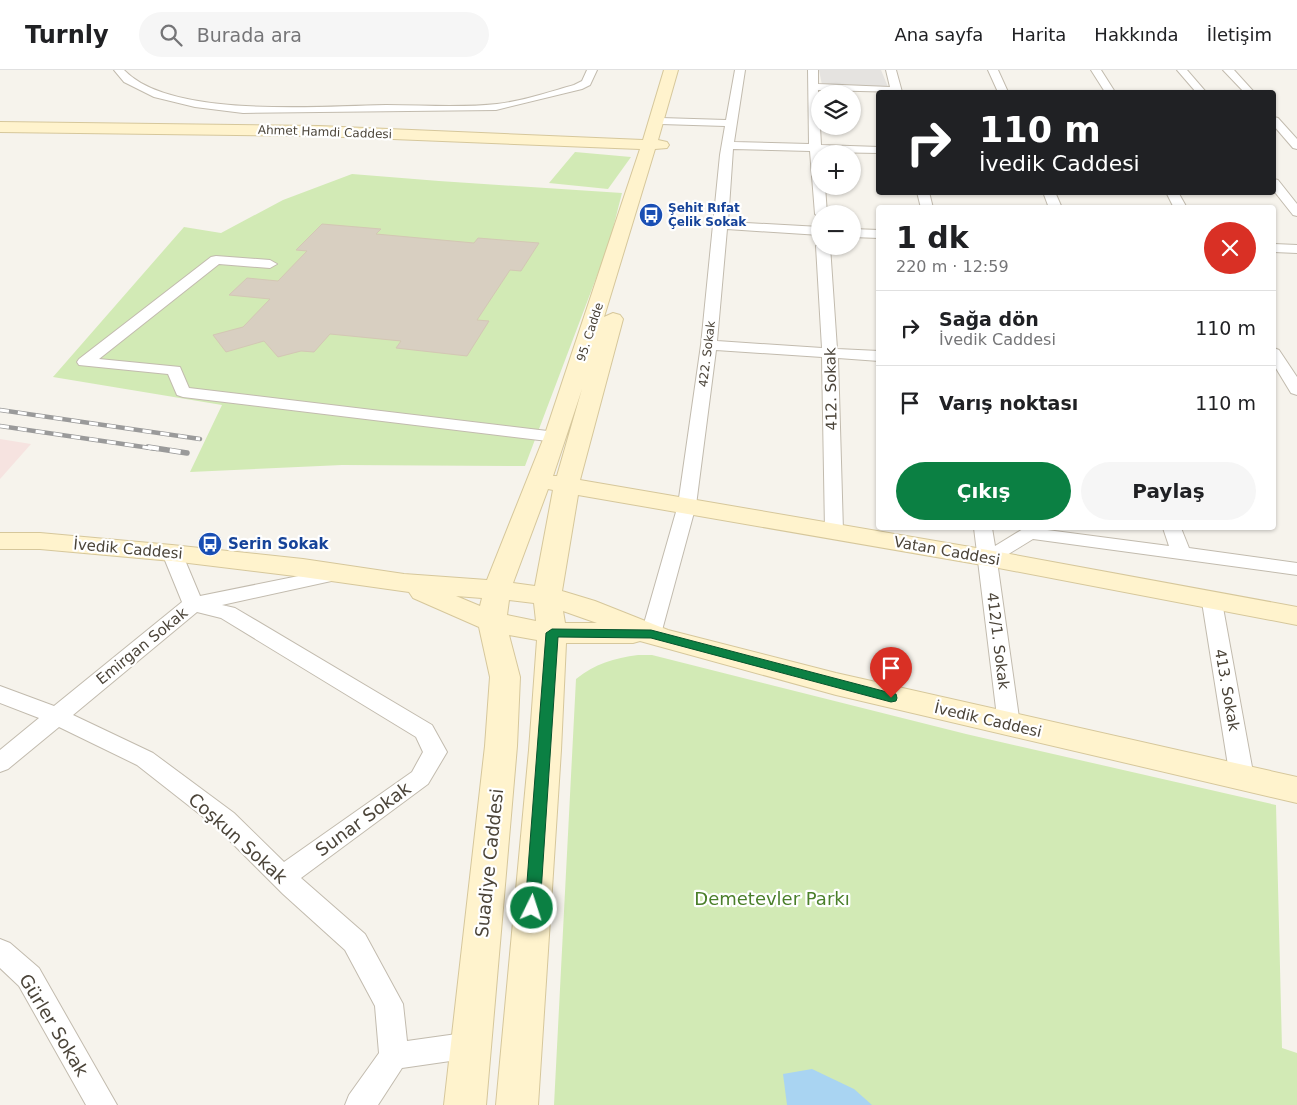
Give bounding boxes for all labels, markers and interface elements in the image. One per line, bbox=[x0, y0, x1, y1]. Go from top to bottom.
search box bbox=[139, 12, 489, 57]
text: Turnly bbox=[25, 21, 109, 49]
icon: search bbox=[157, 21, 185, 49]
text: Burada ara bbox=[197, 24, 302, 46]
text: Ana sayfa bbox=[894, 24, 983, 45]
text: Harita bbox=[1011, 24, 1066, 45]
text: Hakkında bbox=[1094, 24, 1179, 45]
text: İletişim bbox=[1207, 24, 1272, 45]
map controls bbox=[811, 85, 861, 255]
button: layers bbox=[811, 85, 861, 135]
icon: right bbox=[896, 110, 961, 175]
text: 110 m bbox=[979, 110, 1101, 150]
street label: Ahmet Hamdi Caddesi bbox=[258, 123, 392, 141]
button: + bbox=[811, 145, 861, 195]
text: İvedik Caddesi bbox=[979, 151, 1140, 176]
place label: Şehit Rıfat Çelik Sokak bbox=[668, 201, 747, 229]
bus stop icon: Şehit Rıfat Çelik Sokak bbox=[638, 202, 664, 228]
button: − bbox=[811, 205, 861, 255]
text: 1 dk bbox=[896, 220, 969, 255]
button: close bbox=[1204, 222, 1256, 274]
text: 220 m · 12:59 bbox=[896, 257, 1009, 276]
street label: 95. Cadde bbox=[574, 301, 606, 363]
text: Sağa dön bbox=[939, 308, 1039, 330]
icon: right bbox=[896, 314, 924, 342]
text: 110 m bbox=[1195, 317, 1256, 339]
street label: 422. Sokak bbox=[696, 320, 718, 388]
text: İvedik Caddesi bbox=[939, 330, 1056, 349]
street label: 412. Sokak bbox=[821, 347, 841, 431]
icon: arrive bbox=[896, 389, 924, 417]
text: Varış noktası bbox=[939, 392, 1078, 414]
text: 110 m bbox=[1195, 392, 1256, 414]
button: Çıkış bbox=[896, 462, 1071, 520]
button: Paylaş bbox=[1081, 462, 1256, 520]
bus stop icon: Serin Sokak bbox=[197, 531, 223, 557]
street label: Vatan Caddesi bbox=[892, 533, 1002, 569]
street label: İvedik Caddesi bbox=[73, 534, 183, 563]
place label: Serin Sokak bbox=[228, 535, 330, 553]
street label: 412/1. Sokak bbox=[983, 591, 1013, 691]
street label: Emirgan Sokak bbox=[93, 604, 191, 688]
pin bbox=[870, 647, 912, 698]
street label: 413. Sokak bbox=[1211, 647, 1243, 733]
icon: arrive bbox=[877, 654, 905, 682]
street label: İvedik Caddesi bbox=[933, 698, 1044, 741]
street label: Sunar Sokak bbox=[311, 777, 415, 861]
street label: Suadiye Caddesi bbox=[471, 787, 507, 939]
street label: Coşkun Sokak bbox=[184, 788, 292, 888]
position arrow bbox=[505, 881, 557, 933]
park label: Demetevler Parkı bbox=[694, 888, 850, 909]
street label: Gürler Sokak bbox=[15, 970, 93, 1081]

